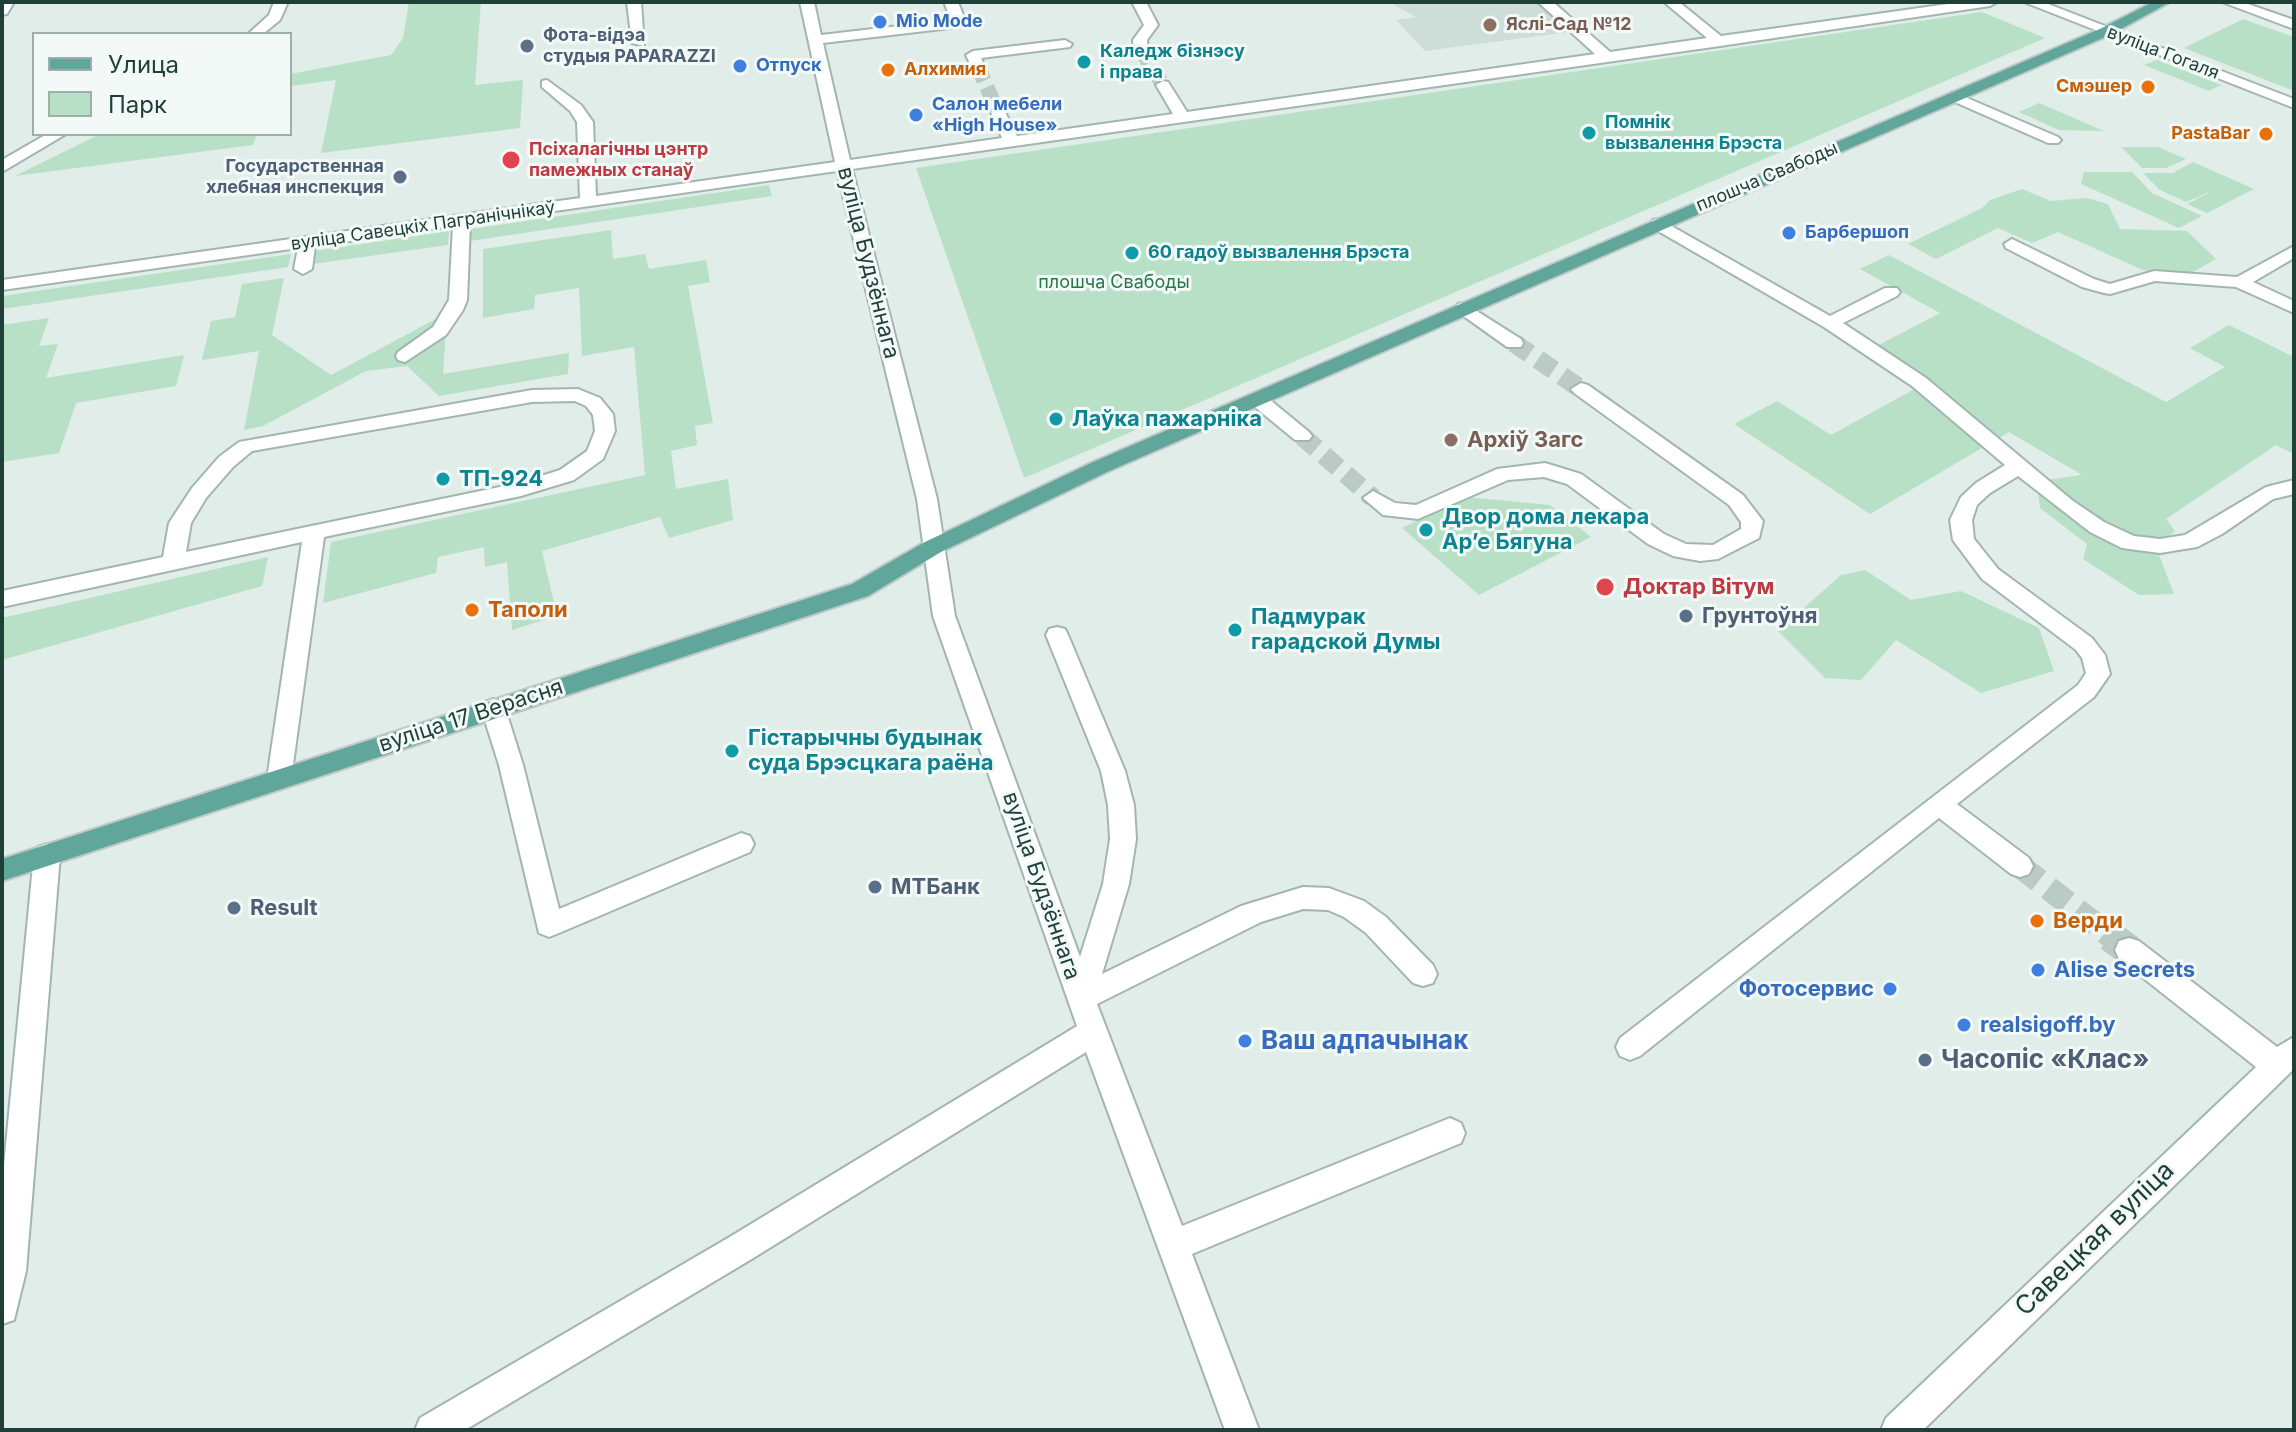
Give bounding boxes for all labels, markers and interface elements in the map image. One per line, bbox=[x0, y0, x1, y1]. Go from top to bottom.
place label: Mio Mode bbox=[896, 11, 983, 33]
marker: Mio Mode bbox=[871, 13, 889, 31]
place label: Яслі-Сад №12 bbox=[1506, 14, 1632, 36]
marker: Яслі-Сад №12 bbox=[1481, 16, 1499, 34]
street label: вуліца Гогаля bbox=[2104, 22, 2222, 84]
place label: Фота-відэа студыя PAPARAZZI bbox=[543, 25, 716, 68]
legend bbox=[32, 32, 292, 136]
marker: Фота-відэа студыя PAPARAZZI bbox=[518, 37, 536, 55]
place label: Каледж бізнэсу і права bbox=[1100, 41, 1245, 84]
text: Улица bbox=[108, 50, 179, 79]
marker: Каледж бізнэсу і права bbox=[1075, 53, 1093, 71]
place label: Отпуск bbox=[756, 55, 822, 77]
marker: Отпуск bbox=[731, 57, 749, 75]
place label: Алхимия bbox=[904, 59, 986, 81]
marker: Алхимия bbox=[879, 61, 897, 79]
place label: Смэшер bbox=[2056, 76, 2132, 98]
marker: Смэшер bbox=[2139, 78, 2157, 96]
text: Парк bbox=[108, 90, 167, 119]
place label: Салон мебели «High House» bbox=[932, 94, 1062, 136]
marker: Салон мебели «High House» bbox=[907, 106, 925, 124]
place label: Помнік вызвалення Брэста bbox=[1605, 112, 1782, 154]
place label: PastaBar bbox=[2171, 123, 2250, 145]
marker: Помнік вызвалення Брэста bbox=[1580, 124, 1598, 142]
marker: PastaBar bbox=[2257, 125, 2275, 143]
street label: плошча Свабоды bbox=[1693, 137, 1841, 217]
place label: Псіхалагічны цэнтр памежных станаў bbox=[529, 139, 708, 182]
marker: Псіхалагічны цэнтр памежных станаў bbox=[500, 149, 522, 171]
place label: Государственная хлебная инспекция bbox=[206, 156, 384, 198]
street label: вуліца Будзённага bbox=[831, 164, 905, 362]
marker: Государственная хлебная инспекция bbox=[391, 168, 409, 186]
street label: вуліца Савецкіх Пагранічнікаў bbox=[289, 197, 557, 255]
place label: Барбершоп bbox=[1805, 222, 1909, 244]
marker: Барбершоп bbox=[1780, 224, 1798, 242]
place label: 60 гадоў вызвалення Брэста bbox=[1148, 242, 1410, 264]
marker: 60 гадоў вызвалення Брэста bbox=[1123, 244, 1141, 262]
park label: плошча Свабоды bbox=[1038, 272, 1190, 294]
place label: Лаўка пажарніка bbox=[1072, 406, 1262, 432]
marker: Лаўка пажарніка bbox=[1047, 410, 1065, 428]
place label: Архіў Загс bbox=[1467, 427, 1583, 453]
marker: Архіў Загс bbox=[1442, 431, 1460, 449]
place label: ТП-924 bbox=[459, 466, 543, 492]
marker: ТП-924 bbox=[434, 470, 452, 488]
place label: Двор дома лекара Арʼе Бягуна bbox=[1442, 504, 1649, 556]
marker: Двор дома лекара Арʼе Бягуна bbox=[1417, 521, 1435, 539]
place label: Доктар Вітум bbox=[1623, 574, 1774, 600]
marker: Доктар Вітум bbox=[1594, 576, 1616, 598]
place label: Таполи bbox=[488, 597, 568, 623]
marker: Таполи bbox=[463, 601, 481, 619]
place label: Грунтоўня bbox=[1702, 603, 1817, 629]
place label: Падмурак гарадской Думы bbox=[1251, 604, 1441, 656]
marker: Грунтоўня bbox=[1677, 607, 1695, 625]
marker: Падмурак гарадской Думы bbox=[1226, 621, 1244, 639]
street label: вуліца 17 Верасня bbox=[376, 674, 566, 758]
place label: Гістарычны будынак суда Брэсцкага раёна bbox=[748, 725, 994, 776]
marker: Гістарычны будынак суда Брэсцкага раёна bbox=[723, 742, 741, 760]
street label: вуліца Будзённага bbox=[996, 789, 1086, 983]
place label: МТБанк bbox=[891, 874, 980, 900]
marker: МТБанк bbox=[866, 878, 884, 896]
place label: Result bbox=[250, 895, 318, 921]
marker: Result bbox=[225, 899, 243, 917]
place label: Верди bbox=[2053, 908, 2123, 934]
marker: Верди bbox=[2028, 912, 2046, 930]
place label: Alise Secrets bbox=[2054, 957, 2195, 983]
marker: Alise Secrets bbox=[2029, 961, 2047, 979]
place label: Фотосервис bbox=[1739, 976, 1874, 1002]
marker: Фотосервис bbox=[1881, 980, 1899, 998]
place label: realsigoff.by bbox=[1980, 1012, 2116, 1038]
marker: realsigoff.by bbox=[1955, 1016, 1973, 1034]
place label: Ваш адпачынак bbox=[1261, 1025, 1468, 1057]
marker: Ваш адпачынак bbox=[1236, 1032, 1254, 1050]
place label: Часопіс «Клас» bbox=[1941, 1044, 2149, 1076]
marker: Часопіс «Клас» bbox=[1916, 1051, 1934, 1069]
street label: Савецкая вуліца bbox=[2009, 1155, 2181, 1323]

